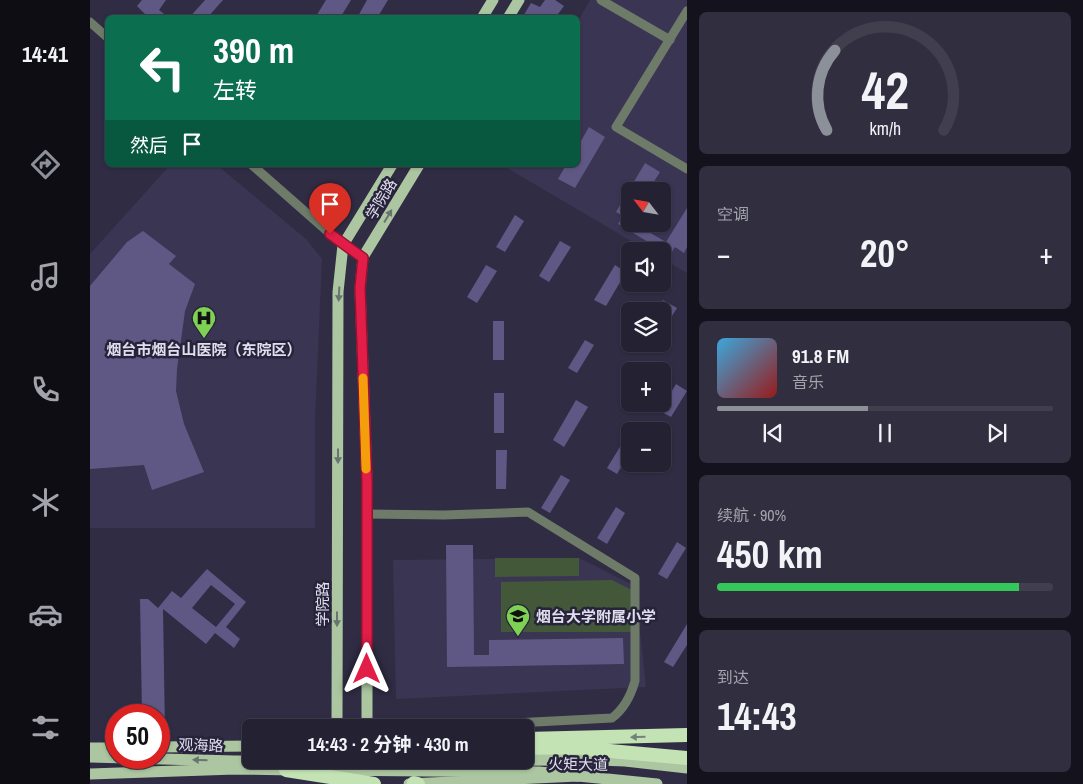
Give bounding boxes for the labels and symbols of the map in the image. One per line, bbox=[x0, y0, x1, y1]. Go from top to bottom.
street label: 学院路 bbox=[360, 174, 402, 224]
north arrow bbox=[621, 182, 671, 232]
pin bbox=[309, 183, 351, 234]
one-way arrow bbox=[384, 209, 393, 222]
one-way arrow bbox=[334, 286, 342, 302]
hospital icon: 烟台市烟台山医院（东院区） bbox=[191, 305, 217, 339]
place label: 烟台市烟台山医院（东院区） bbox=[106, 339, 302, 360]
one-way arrow bbox=[334, 449, 342, 465]
street label: 学院路 bbox=[312, 581, 333, 627]
school or university icon: 烟台大学附属小学 bbox=[505, 603, 531, 637]
place label: 烟台大学附属小学 bbox=[536, 606, 656, 627]
one-way arrow bbox=[333, 611, 341, 627]
position arrow bbox=[340, 642, 392, 694]
speed limit sign: 50 bbox=[105, 704, 170, 769]
one-way arrow bbox=[630, 733, 646, 741]
street label: 观海路 bbox=[178, 734, 224, 756]
street label: 火矩大道 bbox=[548, 753, 608, 775]
one-way arrow bbox=[192, 756, 208, 764]

